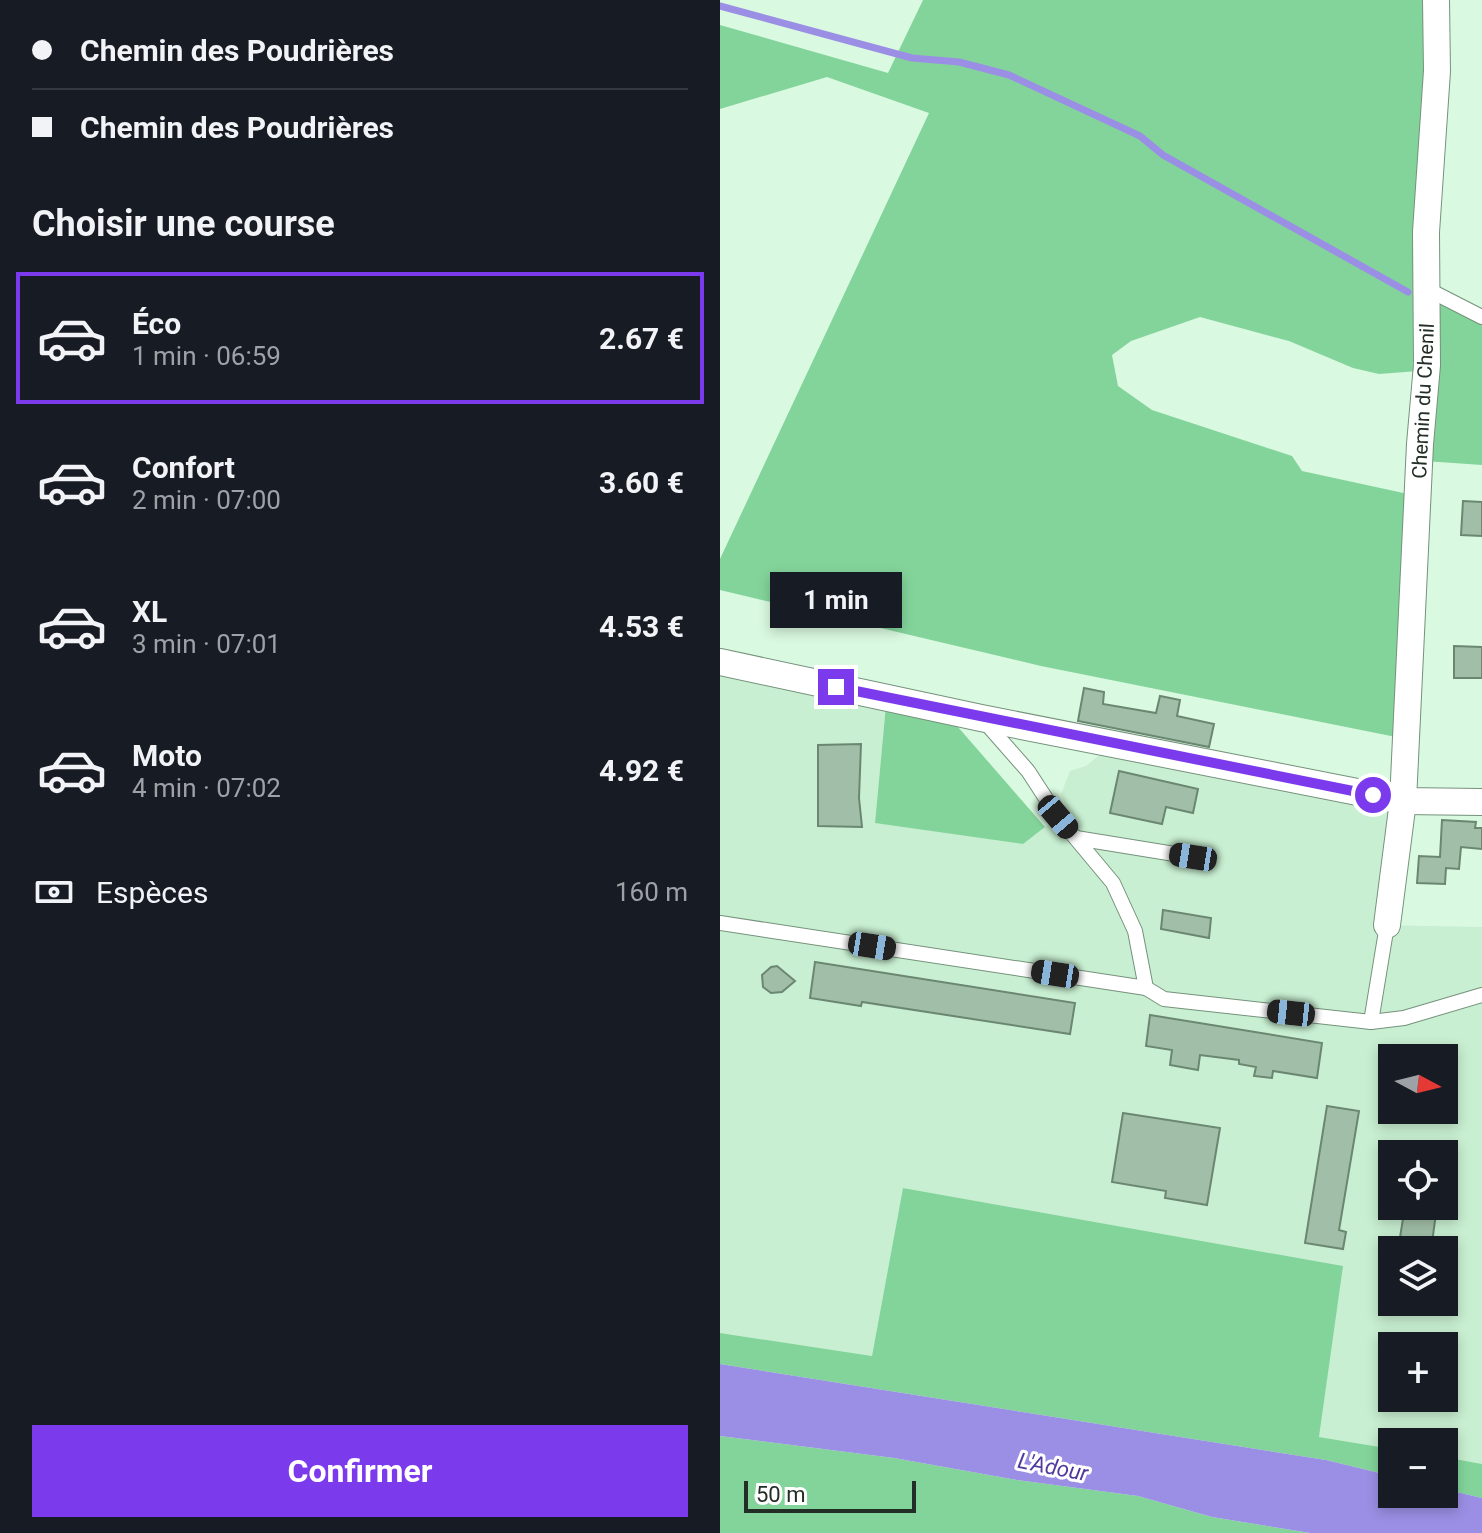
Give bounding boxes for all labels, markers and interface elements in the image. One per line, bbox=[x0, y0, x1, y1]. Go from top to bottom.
text: Chemin des Poudrières bbox=[80, 33, 394, 68]
text: Chemin des Poudrières bbox=[80, 110, 394, 145]
text: Choisir une course bbox=[32, 203, 335, 245]
icon: car bbox=[36, 302, 108, 374]
text: Éco bbox=[132, 306, 181, 341]
text: 2.67 € bbox=[599, 321, 684, 356]
street label: Chemin du Chenil bbox=[1407, 323, 1439, 479]
text: 1 min · 06:59 bbox=[132, 341, 281, 371]
icon: car bbox=[36, 446, 108, 518]
text: Confort bbox=[132, 450, 235, 485]
text: 3.60 € bbox=[599, 465, 684, 500]
text: 2 min · 07:00 bbox=[132, 485, 281, 515]
callout: 1 min bbox=[770, 571, 902, 627]
text: 1 min bbox=[803, 585, 869, 615]
icon: car bbox=[36, 590, 108, 662]
text: XL bbox=[132, 594, 167, 629]
text: 4.53 € bbox=[599, 609, 684, 644]
text: 3 min · 07:01 bbox=[132, 629, 281, 659]
route end bbox=[818, 669, 854, 705]
icon: car bbox=[36, 734, 108, 806]
text: Moto bbox=[132, 738, 202, 773]
text: 4.92 € bbox=[599, 753, 684, 788]
text: 4 min · 07:02 bbox=[132, 773, 281, 803]
route start bbox=[1355, 777, 1391, 813]
car bbox=[1033, 791, 1083, 843]
car bbox=[1167, 841, 1219, 873]
icon: cash bbox=[32, 870, 76, 914]
text: Espèces bbox=[96, 875, 208, 910]
text: 160 m bbox=[615, 877, 688, 907]
car bbox=[846, 930, 898, 962]
car bbox=[1029, 958, 1081, 990]
car bbox=[1266, 999, 1316, 1027]
north arrow bbox=[1378, 1044, 1458, 1124]
map controls bbox=[1378, 1044, 1458, 1508]
button: locate bbox=[1378, 1140, 1458, 1220]
button: layers bbox=[1378, 1236, 1458, 1316]
button: + bbox=[1378, 1332, 1458, 1412]
button: Confirmer bbox=[32, 1425, 688, 1517]
button: − bbox=[1378, 1428, 1458, 1508]
water label: L'Adour bbox=[1016, 1448, 1091, 1486]
scale bar bbox=[744, 1477, 916, 1513]
text: 50 m bbox=[756, 1482, 805, 1507]

